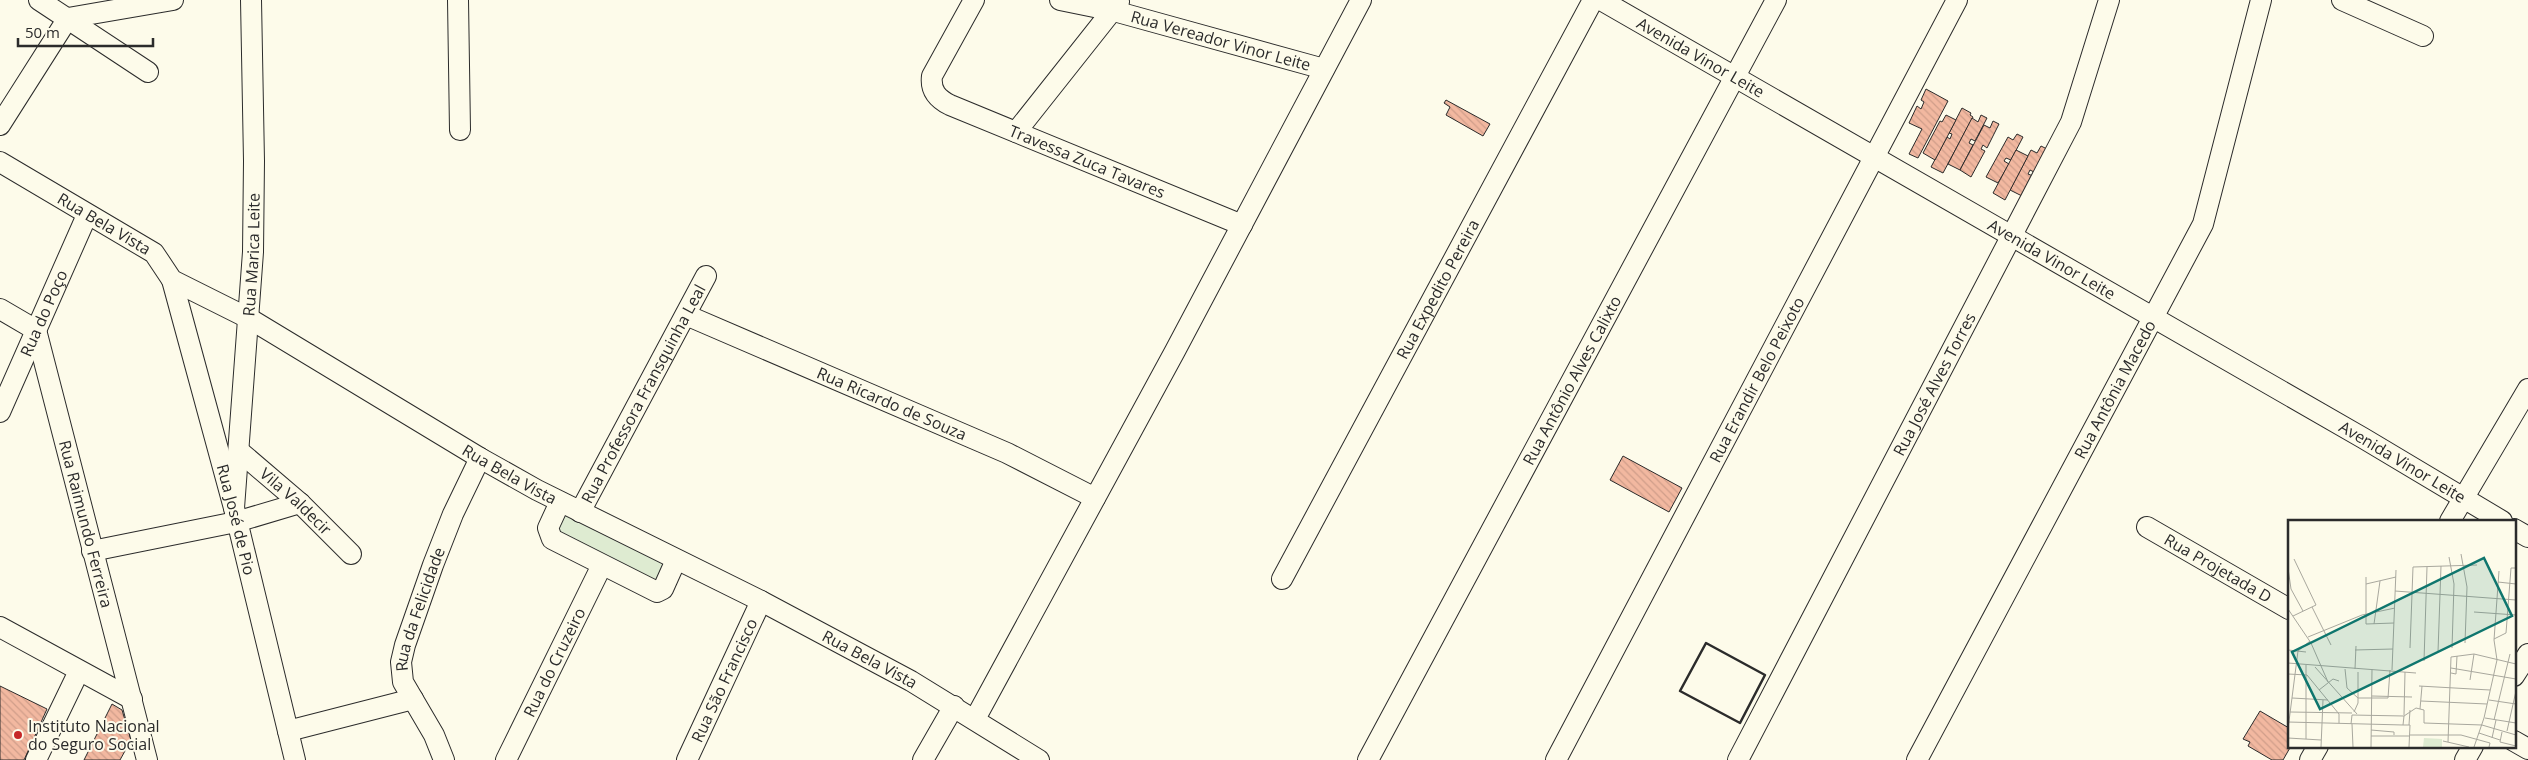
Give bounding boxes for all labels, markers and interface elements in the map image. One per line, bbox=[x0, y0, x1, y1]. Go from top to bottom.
street label: Rua Vereador Vinor Leite bbox=[1128, 5, 1313, 76]
street label: Avenida Vinor Leite bbox=[1633, 12, 1768, 103]
scale bar bbox=[18, 15, 152, 47]
text: 50 m bbox=[25, 22, 60, 42]
street label: Travessa Zuca Tavares bbox=[1006, 119, 1169, 203]
street label: Rua Bela Vista bbox=[53, 187, 155, 260]
street label: Rua Marica Leite bbox=[237, 193, 265, 317]
street label: Avenida Vinor Leite bbox=[1984, 214, 2120, 304]
street label: Rua Expedito Pereira bbox=[1391, 215, 1484, 363]
street label: Rua do Poço bbox=[15, 266, 72, 360]
street label: Rua Professora Fransquinha Leal bbox=[576, 280, 711, 507]
street label: Rua Antônio Alves Calixto bbox=[1517, 292, 1626, 469]
street label: Rua Erandir Belo Peixoto bbox=[1704, 293, 1809, 466]
street label: Rua José Alves Torres bbox=[1888, 309, 1981, 459]
street label: Rua Antônia Macedo bbox=[2069, 316, 2161, 463]
street label: Rua Ricardo de Souza bbox=[814, 362, 970, 445]
street label: Avenida Vinor Leite bbox=[2335, 416, 2470, 508]
street label: Rua Raimundo Ferreira bbox=[54, 438, 118, 610]
street label: Rua Bela Vista bbox=[458, 439, 561, 509]
street label: Rua José de Pio bbox=[212, 462, 261, 577]
street label: Vila Valdecir bbox=[255, 463, 337, 540]
inset map bbox=[2288, 520, 2516, 748]
street label: Rua Projetada D bbox=[2160, 528, 2276, 608]
street label: Rua da Felicidade bbox=[390, 544, 450, 673]
street label: Rua do Cruzeiro bbox=[518, 604, 590, 721]
street label: Rua São Francisco bbox=[686, 615, 762, 746]
street label: Rua Bela Vista bbox=[818, 625, 922, 693]
place label: Instituto Nacional do Seguro Social bbox=[28, 715, 160, 755]
marker: Instituto Nacional do Seguro Social bbox=[12, 729, 24, 741]

